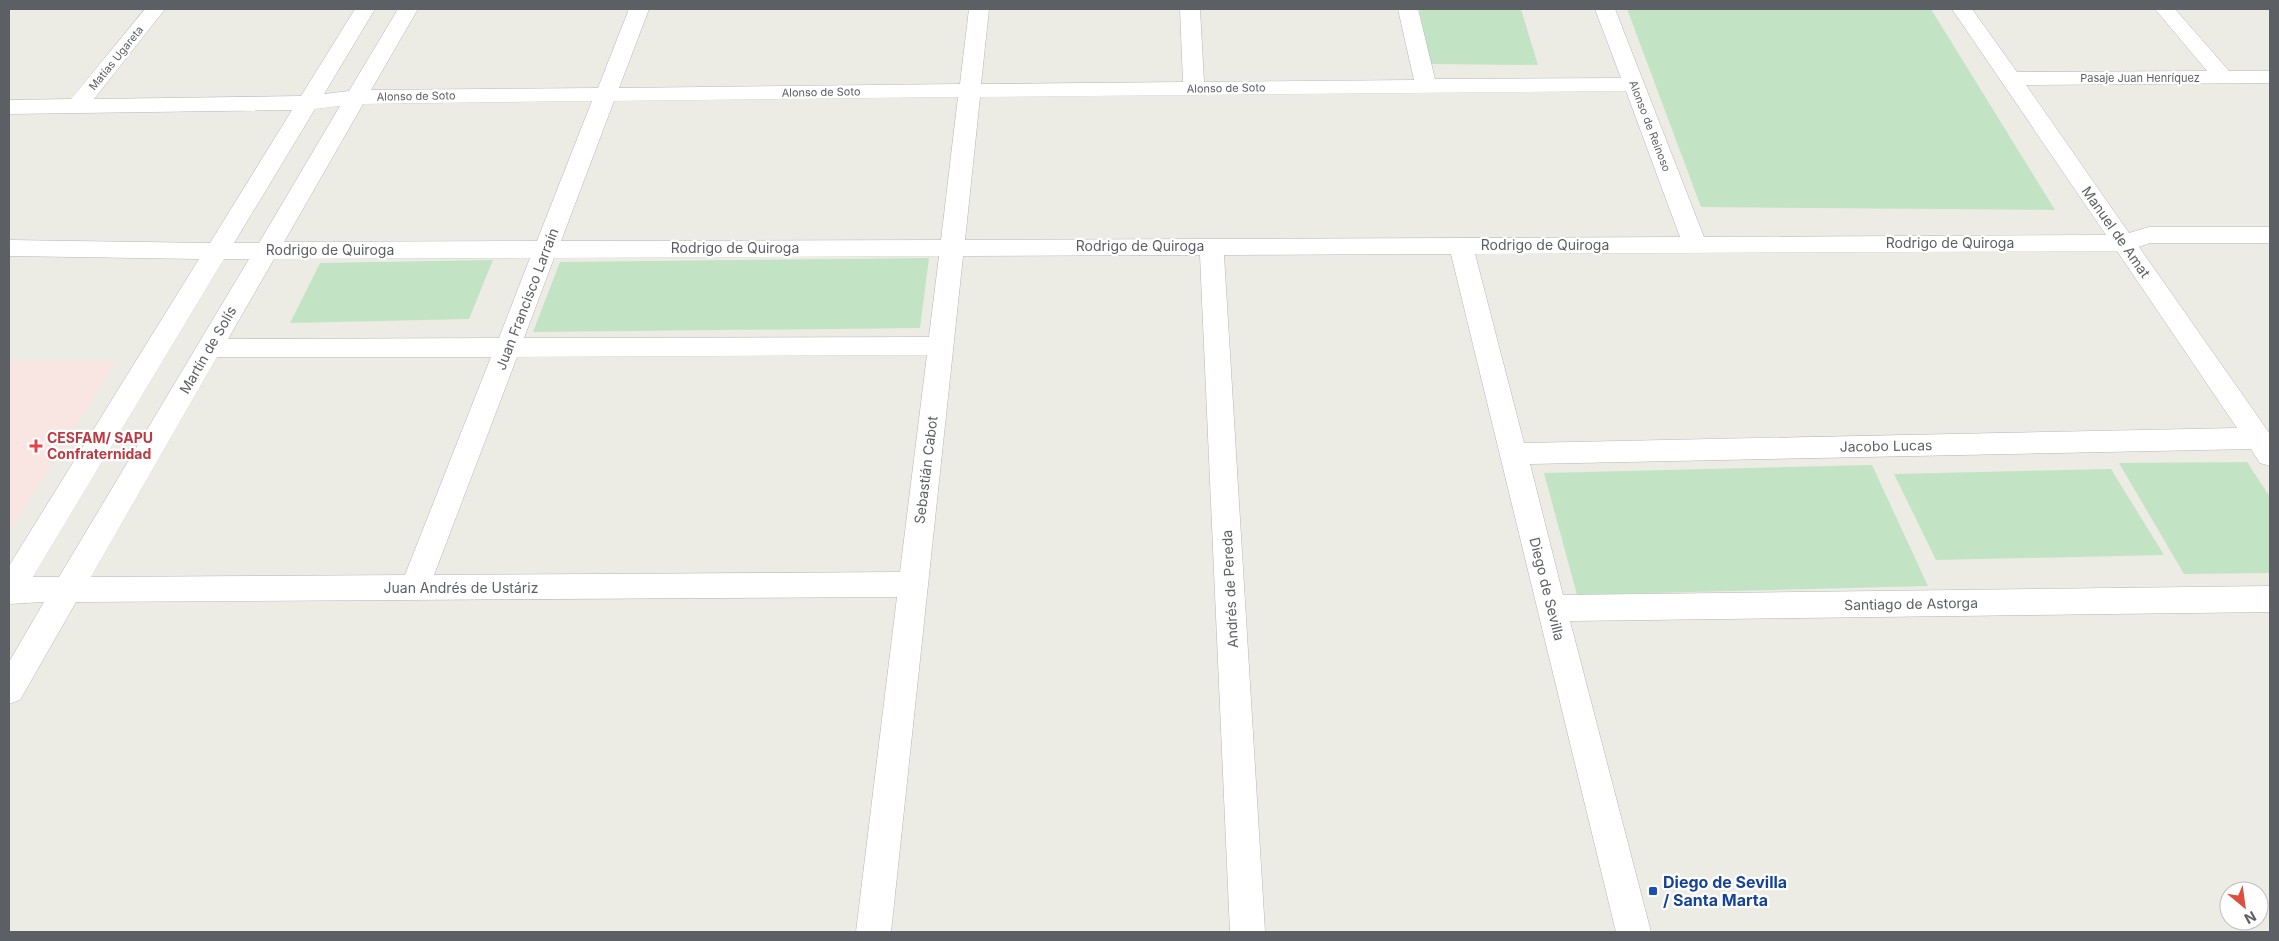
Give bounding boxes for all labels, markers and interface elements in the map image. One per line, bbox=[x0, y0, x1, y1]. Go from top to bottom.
street label: Matías Ugareta bbox=[86, 23, 146, 93]
street label: Pasaje Juan Henríquez bbox=[2080, 71, 2200, 85]
street label: Alonso de Reinoso bbox=[1626, 78, 1674, 174]
street label: Alonso de Soto bbox=[1186, 80, 1266, 96]
street label: Alonso de Soto bbox=[781, 84, 861, 100]
street label: Alonso de Soto bbox=[376, 88, 456, 104]
street label: Manuel de Amat bbox=[2079, 183, 2154, 281]
street label: Juan Francisco Larraín bbox=[492, 225, 561, 372]
street label: Rodrigo de Quiroga bbox=[1886, 234, 2014, 251]
street label: Rodrigo de Quiroga bbox=[1481, 236, 1609, 253]
street label: Rodrigo de Quiroga bbox=[1076, 237, 1204, 254]
street label: Rodrigo de Quiroga bbox=[671, 239, 799, 256]
street label: Rodrigo de Quiroga bbox=[266, 241, 394, 258]
street label: Martín de Solís bbox=[176, 303, 240, 397]
street label: Sebastián Cabot bbox=[910, 415, 941, 525]
place label: CESFAM/ SAPU Confraternidad bbox=[47, 429, 153, 462]
street label: Jacobo Lucas bbox=[1839, 436, 1932, 455]
marker: CESFAM/ SAPU Confraternidad bbox=[29, 439, 43, 453]
street label: Andrés de Pereda bbox=[1218, 529, 1241, 649]
street label: Diego de Sevilla bbox=[1526, 535, 1569, 642]
street label: Juan Andrés de Ustáriz bbox=[384, 579, 538, 596]
street label: Santiago de Astorga bbox=[1844, 594, 1978, 613]
place label: Diego de Sevilla / Santa Marta bbox=[1663, 872, 1787, 910]
north arrow bbox=[2219, 881, 2269, 931]
marker: Diego de Sevilla / Santa Marta bbox=[1647, 885, 1659, 897]
text: N bbox=[2242, 908, 2259, 928]

